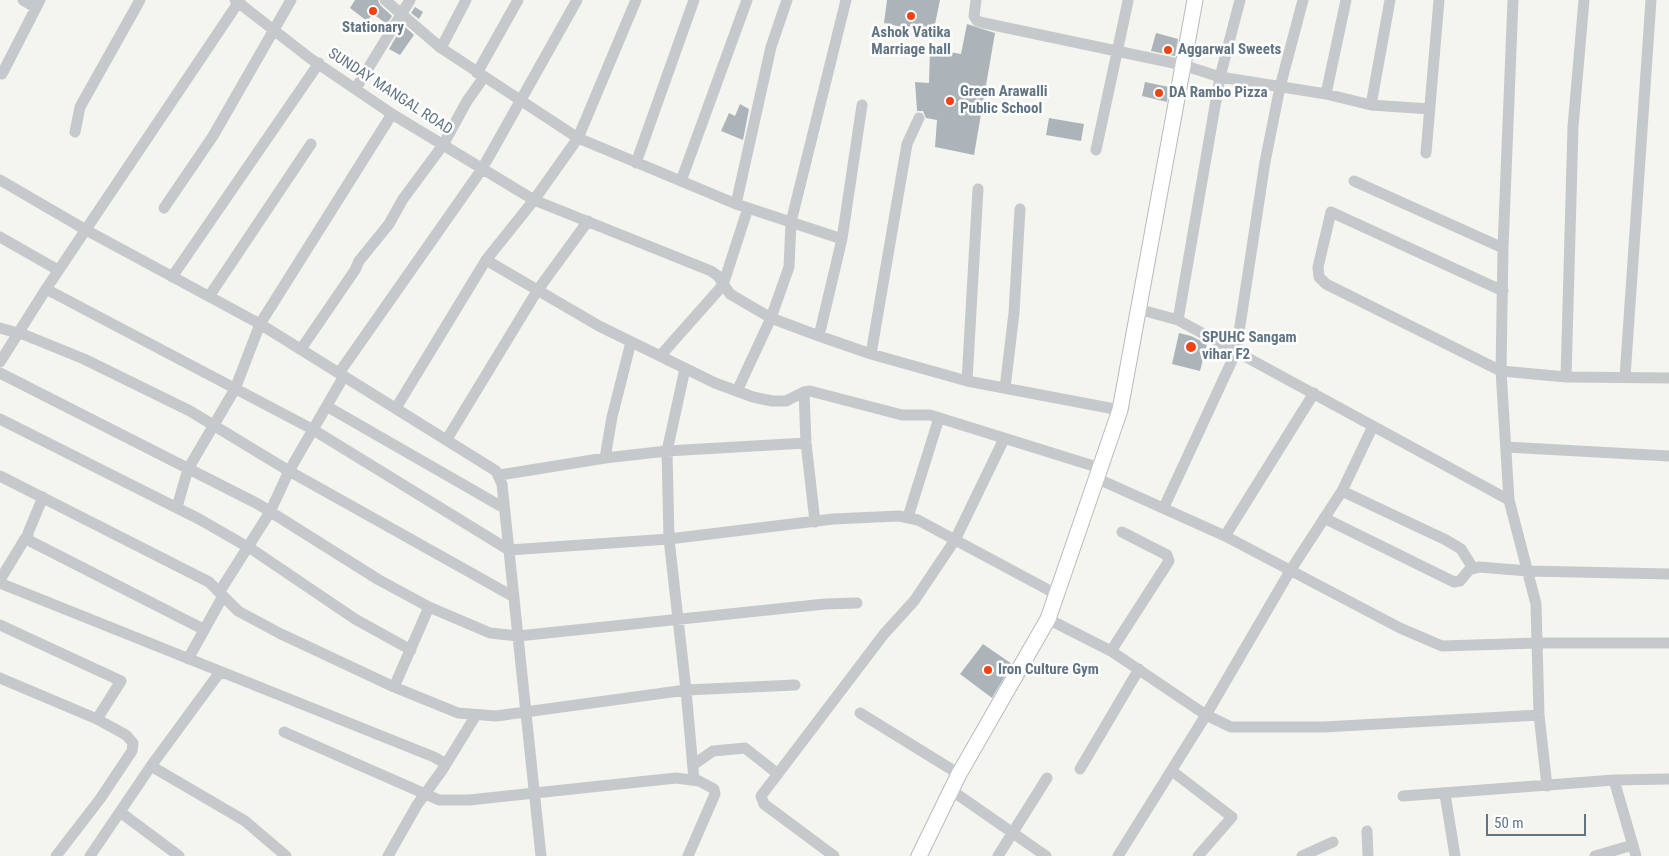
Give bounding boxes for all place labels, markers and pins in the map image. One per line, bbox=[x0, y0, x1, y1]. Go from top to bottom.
marker: Stationary bbox=[367, 5, 379, 17]
marker: Ashok Vatika Marriage hall bbox=[905, 10, 917, 22]
place label: Stationary bbox=[342, 19, 404, 37]
place label: Ashok Vatika Marriage hall bbox=[871, 24, 951, 59]
place label: Aggarwal Sweets bbox=[1178, 41, 1281, 59]
marker: Aggarwal Sweets bbox=[1162, 44, 1174, 56]
place label: Green Arawalli Public School bbox=[960, 83, 1047, 118]
place label: DA Rambo Pizza bbox=[1169, 84, 1268, 102]
marker: DA Rambo Pizza bbox=[1153, 87, 1165, 99]
marker: Green Arawalli Public School bbox=[944, 95, 956, 107]
place label: SPUHC Sangam vihar F2 bbox=[1202, 329, 1297, 364]
marker: SPUHC Sangam vihar F2 bbox=[1184, 340, 1198, 354]
place label: Iron Culture Gym bbox=[998, 661, 1099, 679]
marker: Iron Culture Gym bbox=[982, 664, 994, 676]

